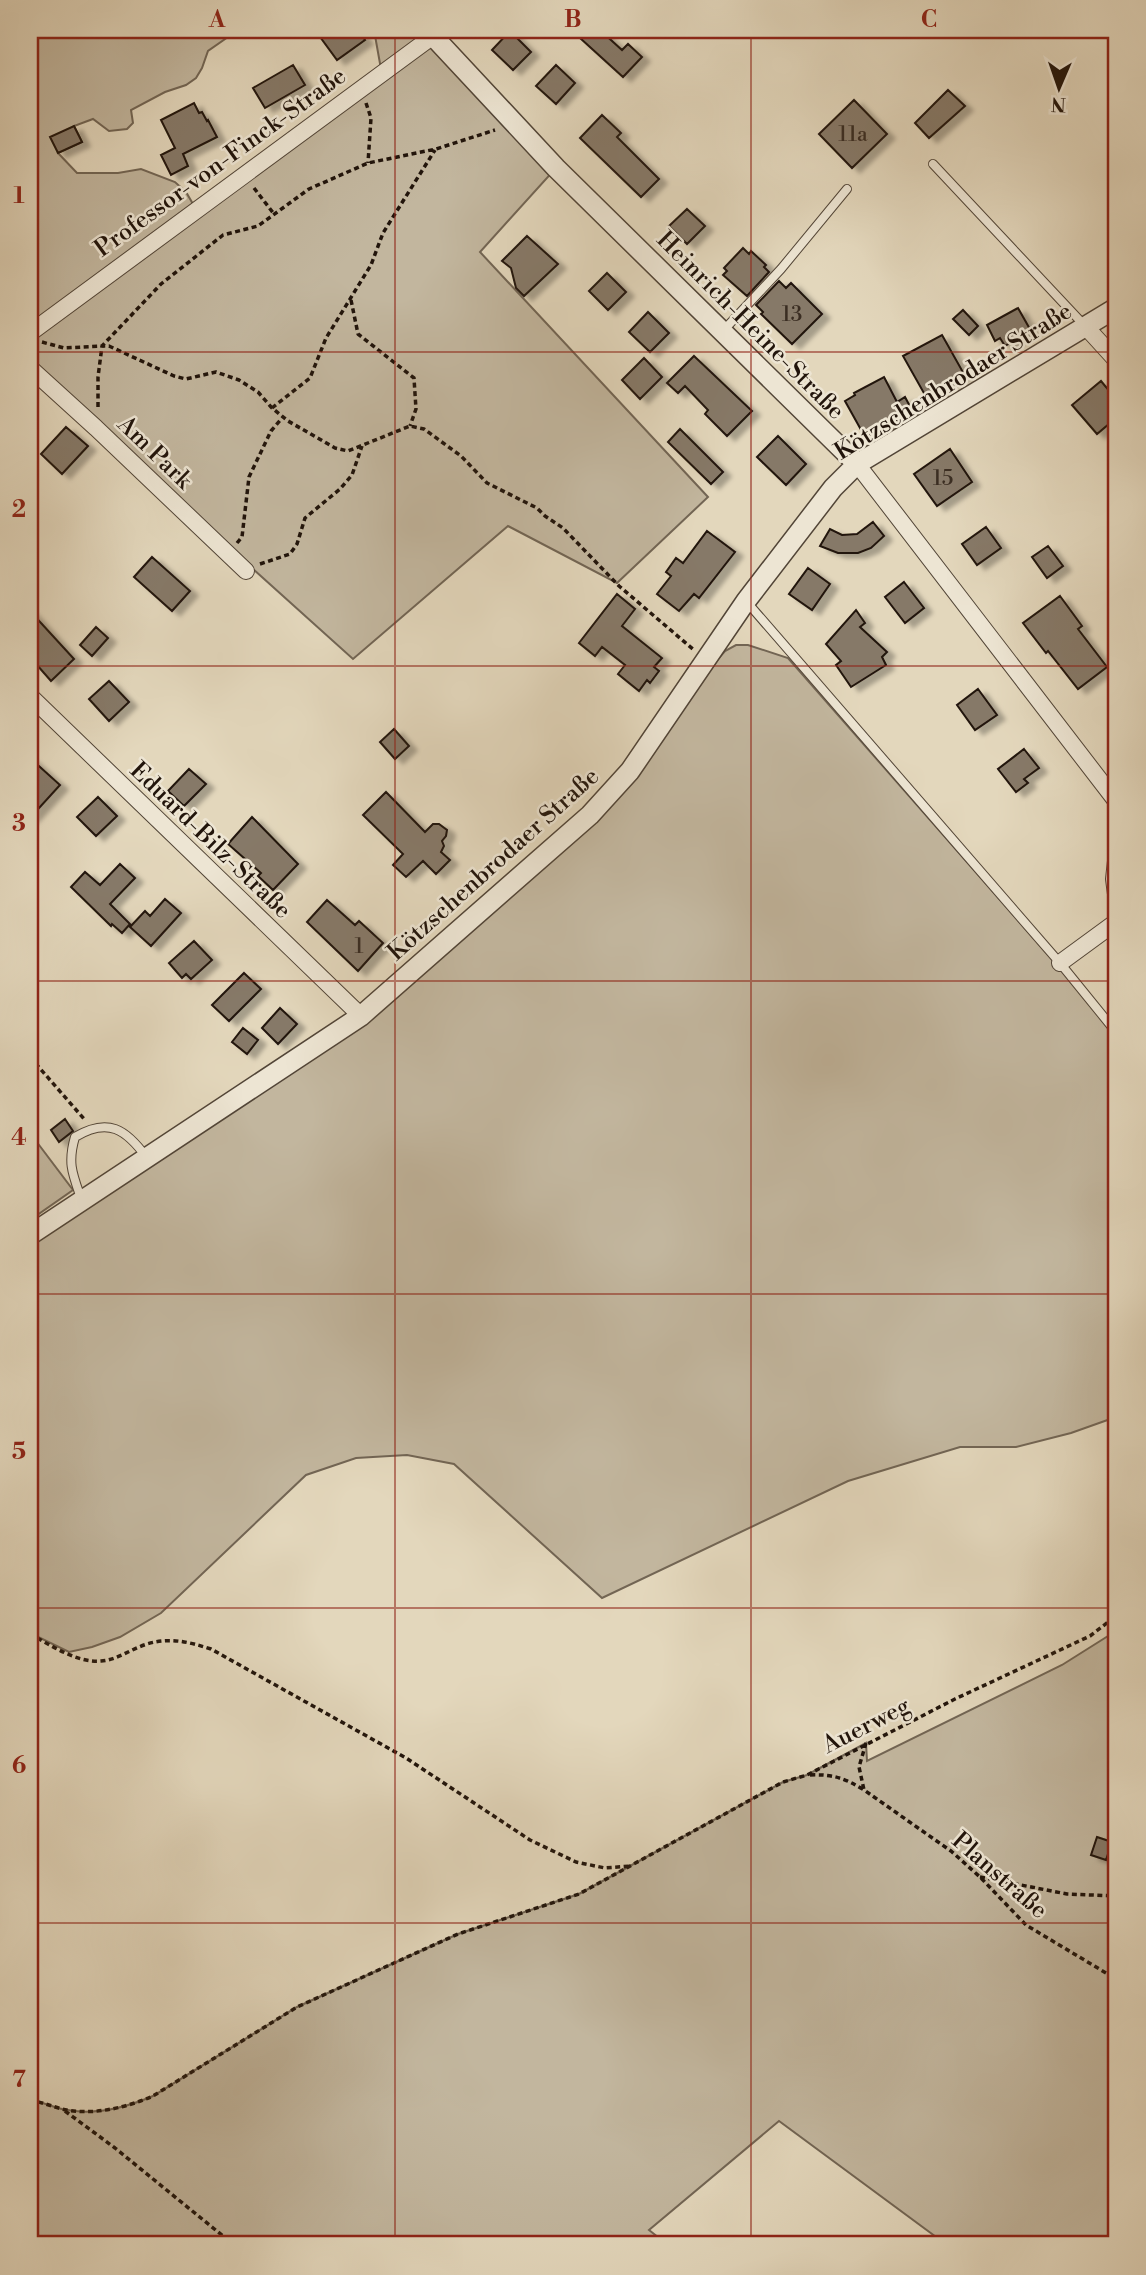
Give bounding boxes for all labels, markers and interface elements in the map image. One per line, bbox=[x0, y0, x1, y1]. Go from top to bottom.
text: A bbox=[208, 6, 226, 34]
text: B bbox=[564, 6, 582, 34]
text: C bbox=[921, 6, 937, 34]
north arrow bbox=[1024, 52, 1094, 122]
street label: Professor-von-Finck-Straße bbox=[89, 61, 352, 264]
text: N bbox=[1051, 92, 1066, 116]
house number: 11a bbox=[838, 122, 868, 148]
text: 1 bbox=[13, 182, 25, 210]
street label: Heinrich-Heine-Straße bbox=[650, 225, 851, 426]
street label: Kötzschenbrodaer Straße bbox=[829, 296, 1078, 467]
house number: 13 bbox=[782, 302, 802, 328]
street label: Am Park bbox=[110, 409, 199, 497]
house number: 15 bbox=[933, 466, 953, 492]
text: 2 bbox=[12, 496, 26, 524]
street label: Eduard-Bilz-Straße bbox=[123, 756, 297, 926]
street label: Kötzschenbrodaer Straße bbox=[382, 762, 606, 968]
text: 3 bbox=[12, 810, 26, 838]
house number: 1 bbox=[354, 934, 364, 960]
text: 4 bbox=[11, 1124, 27, 1152]
text: 5 bbox=[12, 1438, 26, 1466]
street label: Auerweg bbox=[817, 1691, 916, 1761]
text: 6 bbox=[12, 1752, 26, 1780]
street label: Planstraße bbox=[945, 1826, 1053, 1926]
text: 7 bbox=[12, 2066, 26, 2094]

